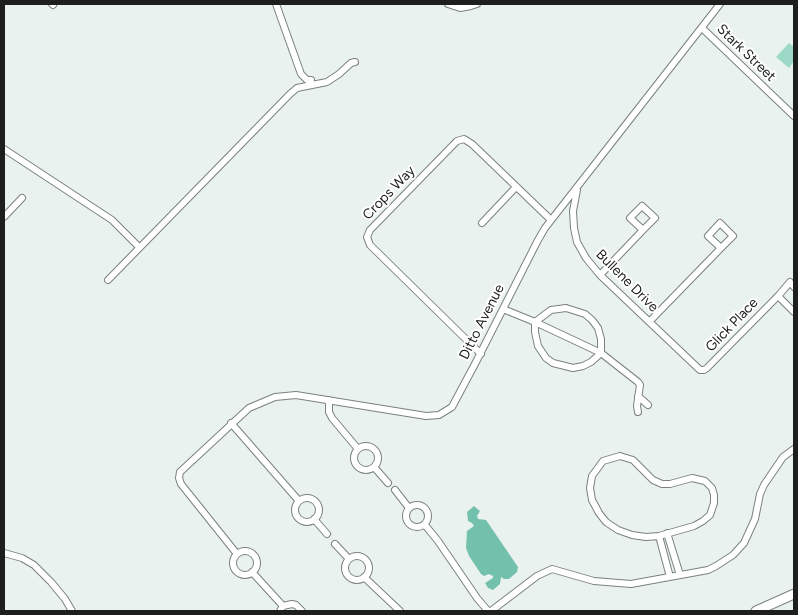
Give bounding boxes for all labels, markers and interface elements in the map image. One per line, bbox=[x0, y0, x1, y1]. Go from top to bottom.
street label: Stark Street bbox=[713, 21, 779, 85]
street label: Crops Way bbox=[359, 163, 419, 223]
street label: Bullene Drive bbox=[592, 246, 662, 316]
street label: Ditto Avenue bbox=[456, 281, 508, 363]
street label: Glick Place bbox=[702, 295, 762, 355]

